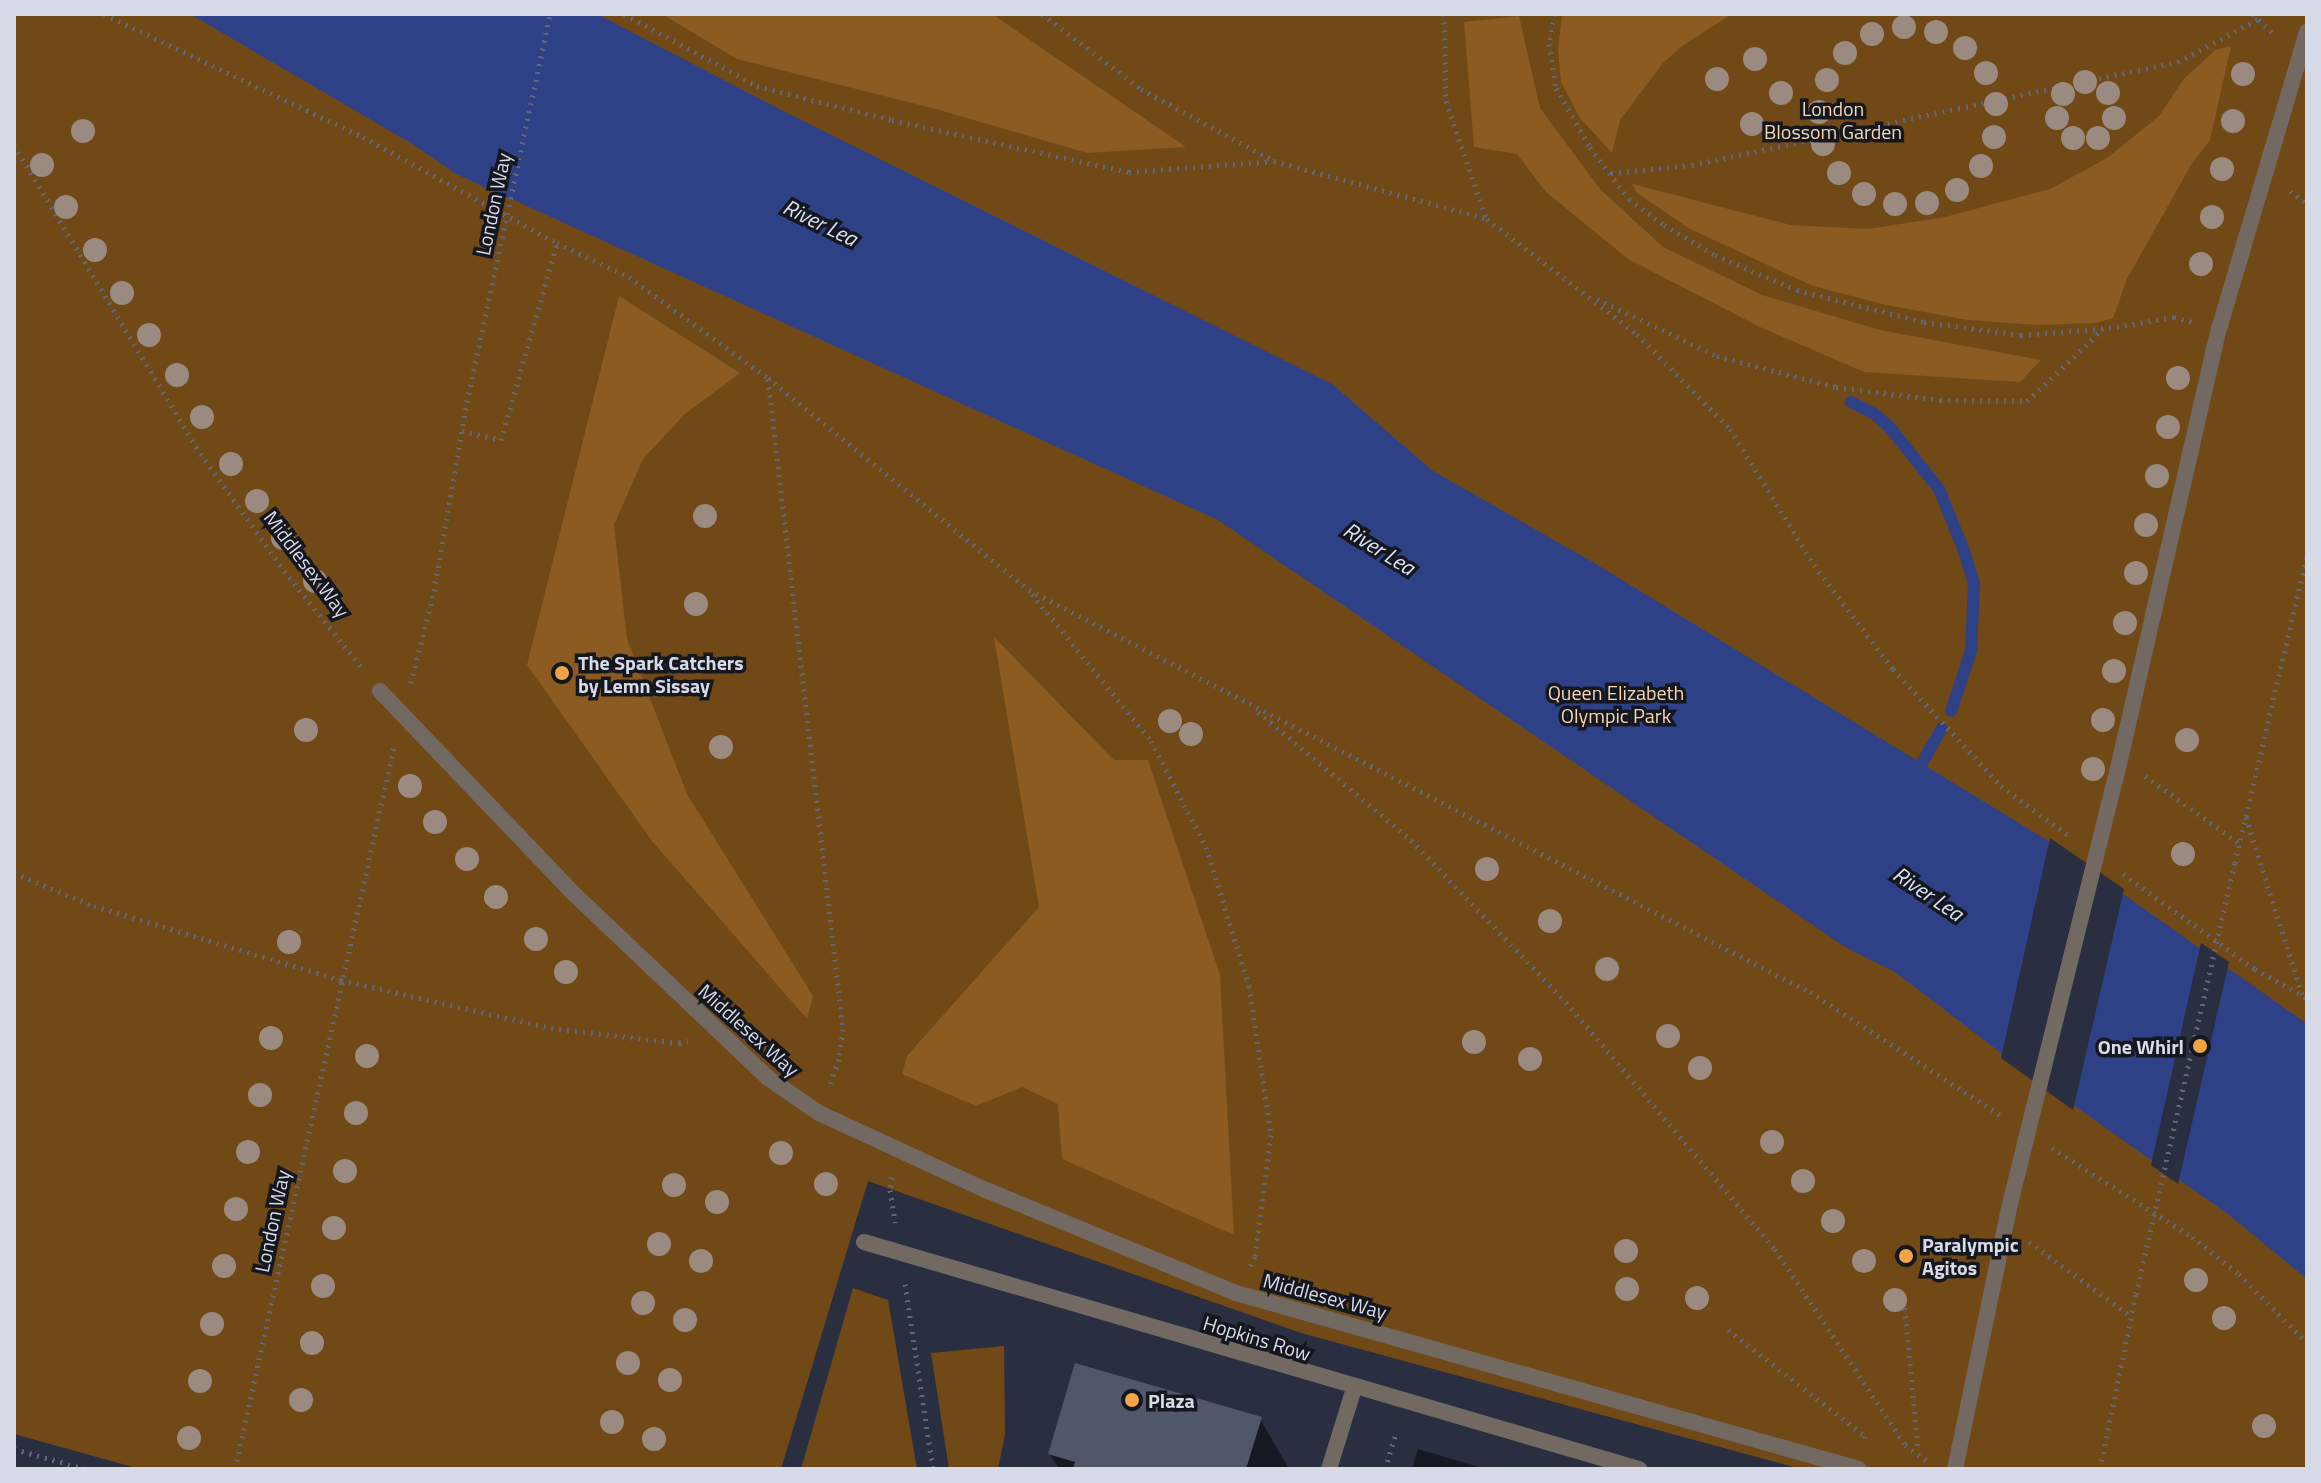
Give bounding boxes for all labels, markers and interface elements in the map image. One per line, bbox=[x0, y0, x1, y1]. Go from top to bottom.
park label: London Blossom Garden bbox=[1764, 97, 1902, 144]
street label: London Way bbox=[470, 151, 516, 257]
water label: River Lea bbox=[779, 194, 861, 252]
street label: Middlesex Way bbox=[259, 506, 355, 622]
water label: River Lea bbox=[1339, 517, 1419, 581]
place label: The Spark Catchers by Lemn Sissay bbox=[578, 650, 744, 697]
marker: The Spark Catchers by Lemn Sissay bbox=[553, 664, 571, 682]
park label: Queen Elizabeth Olympic Park bbox=[1548, 681, 1684, 728]
water label: River Lea bbox=[1888, 861, 1968, 927]
street label: Middlesex Way bbox=[694, 979, 804, 1081]
place label: One Whirl bbox=[2098, 1034, 2184, 1058]
marker: One Whirl bbox=[2191, 1037, 2209, 1055]
street label: London Way bbox=[249, 1168, 295, 1274]
place label: Paralympic Agitos bbox=[1922, 1232, 2019, 1279]
marker: Paralympic Agitos bbox=[1897, 1247, 1915, 1265]
street label: Middlesex Way bbox=[1261, 1268, 1389, 1324]
street label: Hopkins Row bbox=[1201, 1310, 1313, 1366]
place label: Plaza bbox=[1148, 1388, 1195, 1412]
marker: Plaza bbox=[1123, 1391, 1141, 1409]

